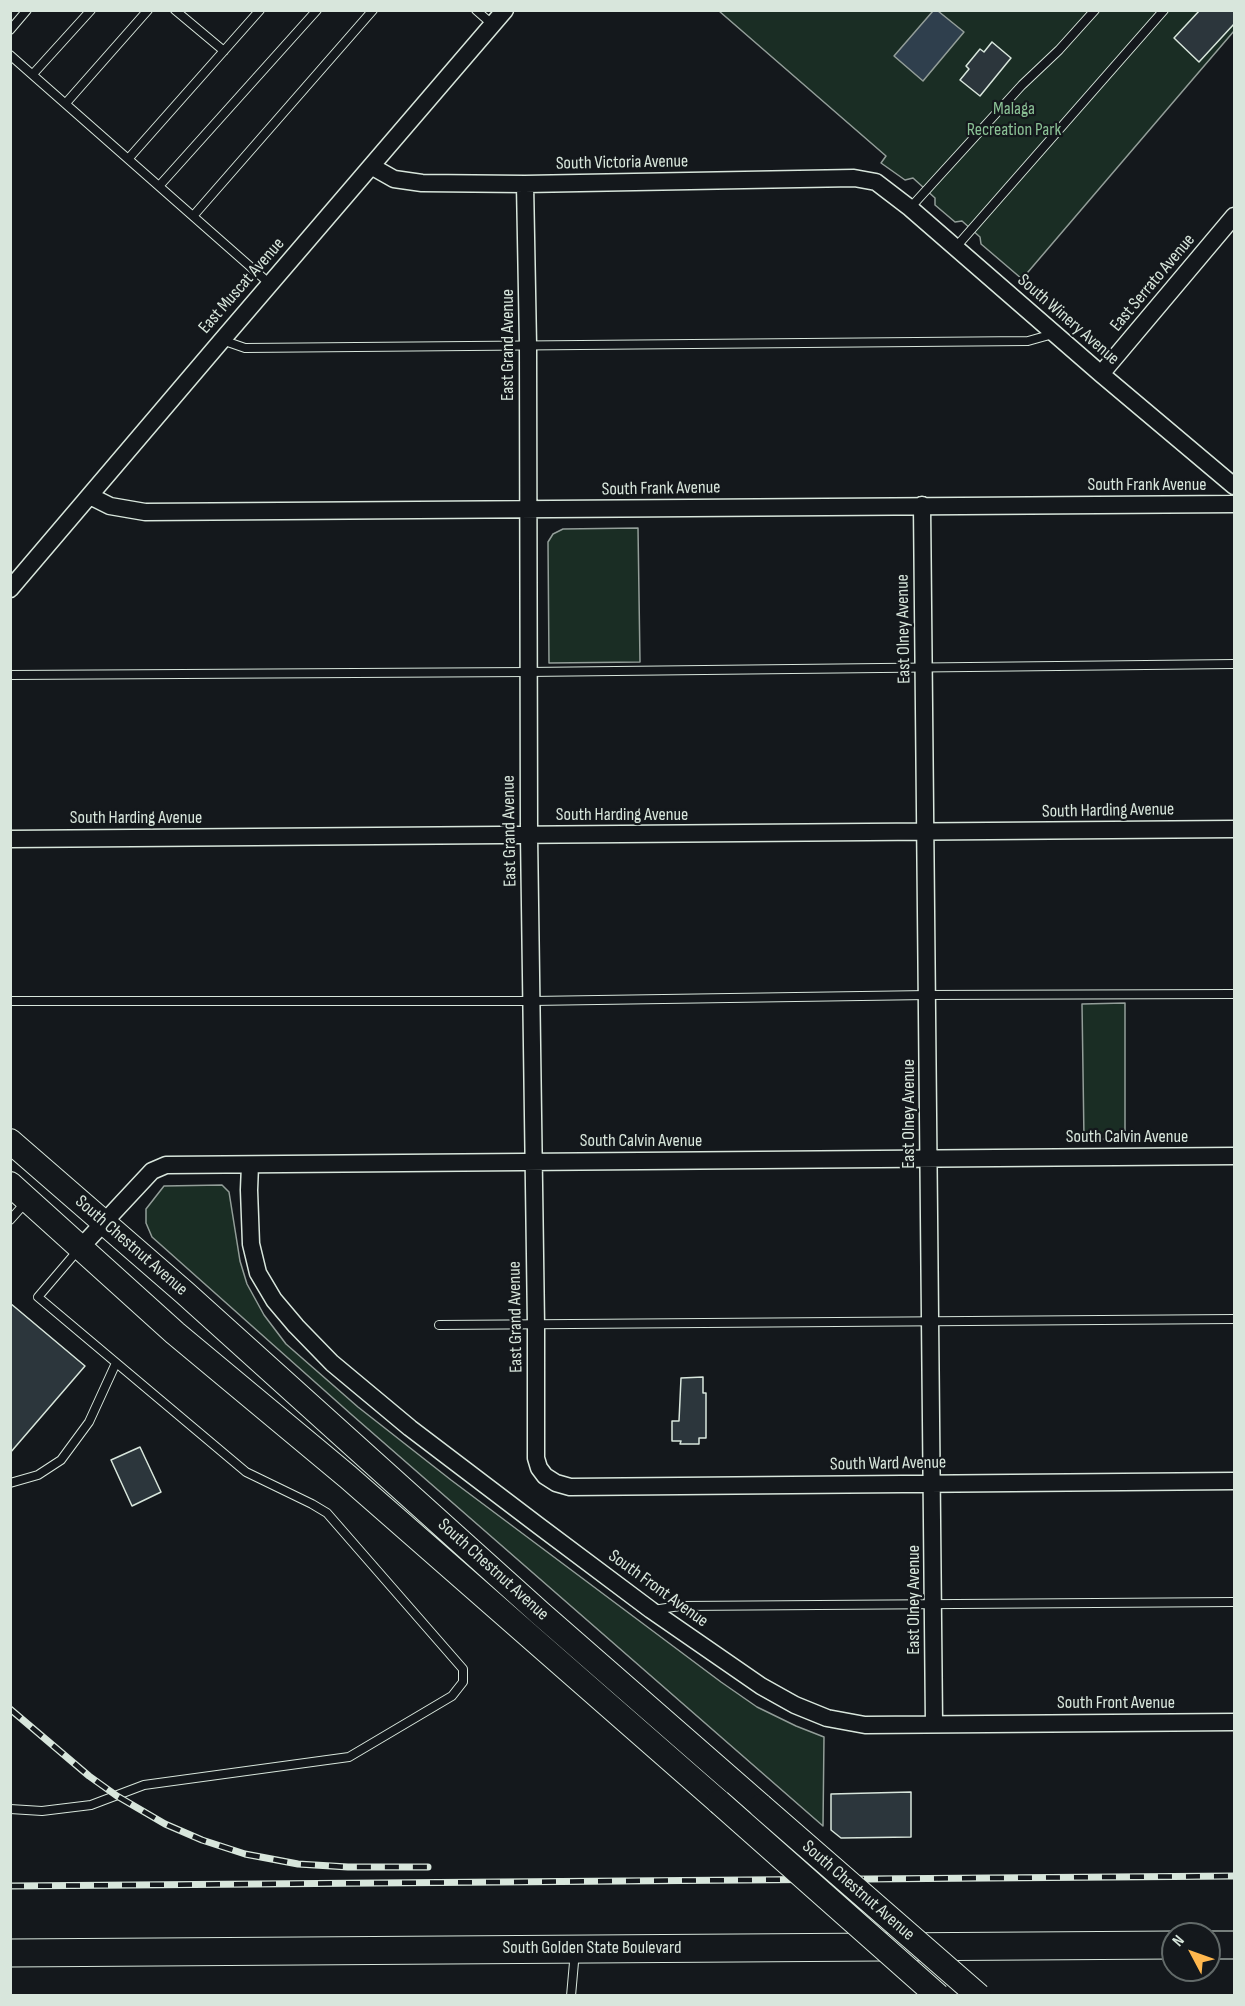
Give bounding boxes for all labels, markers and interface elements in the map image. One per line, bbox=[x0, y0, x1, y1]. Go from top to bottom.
park label: Malaga Recreation Park bbox=[967, 98, 1061, 140]
street label: South Victoria Avenue bbox=[556, 151, 688, 175]
street label: East Serrato Avenue bbox=[1106, 230, 1200, 336]
street label: East Muscat Avenue bbox=[195, 234, 289, 338]
street label: South Winery Avenue bbox=[1013, 270, 1123, 370]
street label: East Grand Avenue bbox=[497, 289, 519, 401]
street label: South Frank Avenue bbox=[1088, 474, 1206, 496]
street label: South Frank Avenue bbox=[601, 477, 721, 501]
street label: East Olney Avenue bbox=[892, 574, 916, 684]
street label: East Grand Avenue bbox=[498, 775, 522, 887]
street label: South Harding Avenue bbox=[1042, 799, 1174, 823]
street label: South Harding Avenue bbox=[556, 804, 688, 826]
street label: South Harding Avenue bbox=[70, 807, 202, 829]
street label: East Olney Avenue bbox=[898, 1059, 920, 1169]
street label: South Calvin Avenue bbox=[1066, 1126, 1188, 1148]
street label: South Calvin Avenue bbox=[580, 1130, 702, 1152]
street label: South Chestnut Avenue bbox=[70, 1191, 192, 1301]
street label: East Grand Avenue bbox=[504, 1261, 528, 1373]
street label: South Ward Avenue bbox=[830, 1452, 946, 1476]
street label: South Chestnut Avenue bbox=[433, 1514, 553, 1626]
street label: East Olney Avenue bbox=[903, 1545, 925, 1655]
street label: South Front Avenue bbox=[604, 1546, 712, 1632]
street label: South Front Avenue bbox=[1057, 1692, 1175, 1714]
street label: South Chestnut Avenue bbox=[797, 1836, 919, 1946]
north arrow bbox=[1161, 1922, 1221, 1982]
text: N bbox=[1169, 1932, 1189, 1951]
street label: South Golden State Boulevard bbox=[503, 1937, 681, 1959]

